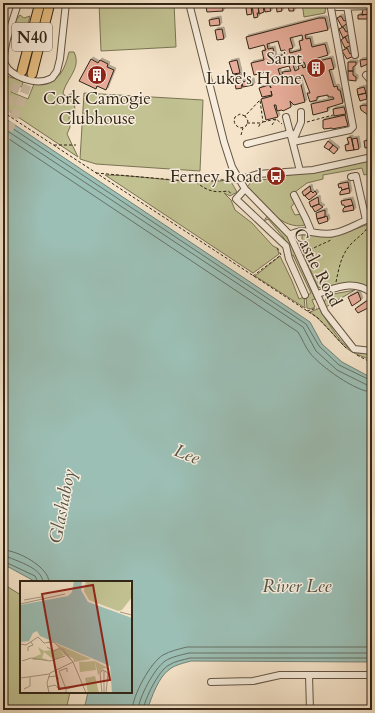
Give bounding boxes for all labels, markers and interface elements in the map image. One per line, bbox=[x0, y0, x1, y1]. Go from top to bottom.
road number: N40 bbox=[12, 23, 52, 51]
place label: Saint Luke's Home bbox=[206, 47, 303, 90]
building icon: Saint Luke's Home bbox=[305, 57, 327, 79]
building icon: Cork Camogie Clubhouse bbox=[86, 64, 108, 86]
place label: Cork Camogie Clubhouse bbox=[43, 87, 151, 130]
place label: Ferney Road bbox=[170, 165, 262, 188]
bus stop icon: Ferney Road bbox=[265, 165, 287, 187]
street label: Castle Road bbox=[288, 224, 347, 310]
water label: Lee bbox=[171, 438, 204, 471]
water label: Glashaboy bbox=[43, 467, 82, 545]
water label: River Lee bbox=[262, 574, 333, 599]
inset map bbox=[20, 581, 132, 693]

